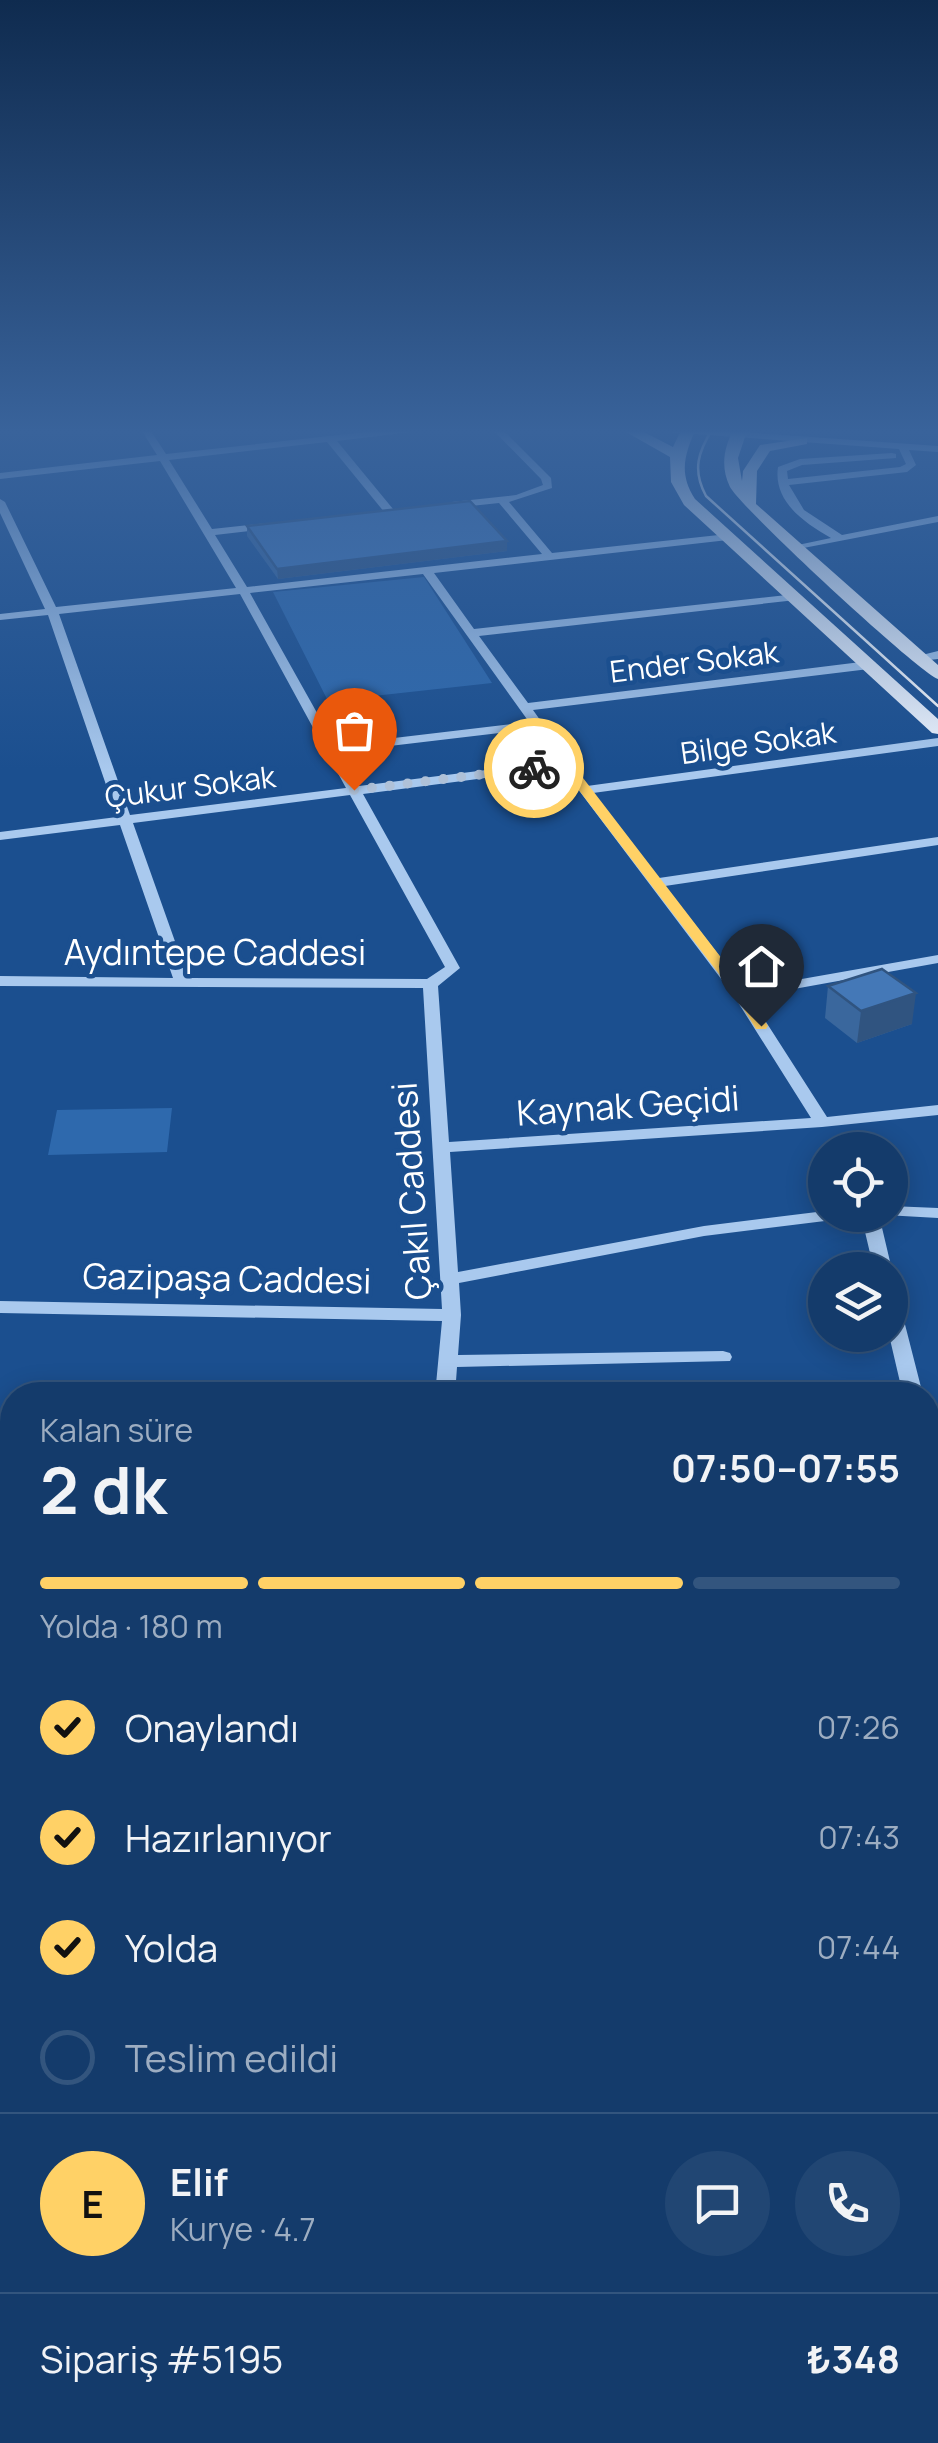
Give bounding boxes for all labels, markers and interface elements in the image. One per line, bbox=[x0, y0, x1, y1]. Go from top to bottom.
street label: Ender Sokak bbox=[607, 630, 782, 692]
pin bbox=[312, 688, 397, 791]
icon: bag bbox=[327, 703, 382, 758]
street label: Bilge Sokak bbox=[678, 711, 839, 773]
courier bbox=[484, 718, 584, 818]
icon: bike bbox=[507, 741, 562, 796]
street label: Çukur Sokak bbox=[102, 755, 279, 817]
pin bbox=[719, 924, 804, 1027]
street label: Aydıntepe Caddesi bbox=[64, 928, 366, 976]
icon: home bbox=[734, 939, 789, 994]
street label: Kaynak Geçidi bbox=[515, 1073, 741, 1137]
street label: Çakıl Caddesi bbox=[379, 1081, 443, 1301]
map controls bbox=[808, 1132, 908, 1352]
button: locate bbox=[808, 1132, 908, 1232]
street label: Gazipaşa Caddesi bbox=[82, 1251, 372, 1305]
button: layers bbox=[808, 1252, 908, 1352]
text: Kalan süre bbox=[40, 1408, 193, 1452]
text: 07:50–07:55 bbox=[671, 1441, 900, 1493]
text: 2 dk bbox=[40, 1445, 167, 1534]
text: Yolda · 180 m bbox=[40, 1604, 223, 1648]
icon: check bbox=[40, 1700, 95, 1755]
text: Onaylandı bbox=[125, 1701, 299, 1753]
text: 07:26 bbox=[817, 1705, 900, 1749]
icon: check bbox=[40, 1810, 95, 1865]
text: Hazırlanıyor bbox=[125, 1811, 332, 1863]
text: 07:43 bbox=[818, 1815, 900, 1859]
icon: check bbox=[40, 1920, 95, 1975]
text: Yolda bbox=[125, 1921, 218, 1973]
text: 07:44 bbox=[817, 1925, 900, 1969]
text: Teslim edildi bbox=[125, 2031, 338, 2083]
button: chat bbox=[665, 2151, 770, 2256]
button: phone bbox=[795, 2151, 900, 2256]
text: Elif bbox=[170, 2155, 228, 2207]
text: E bbox=[81, 2177, 104, 2229]
text: Kurye · 4.7 bbox=[170, 2207, 316, 2251]
text: Sipariş #5195 bbox=[40, 2332, 283, 2384]
text: ₺348 bbox=[806, 2332, 900, 2384]

